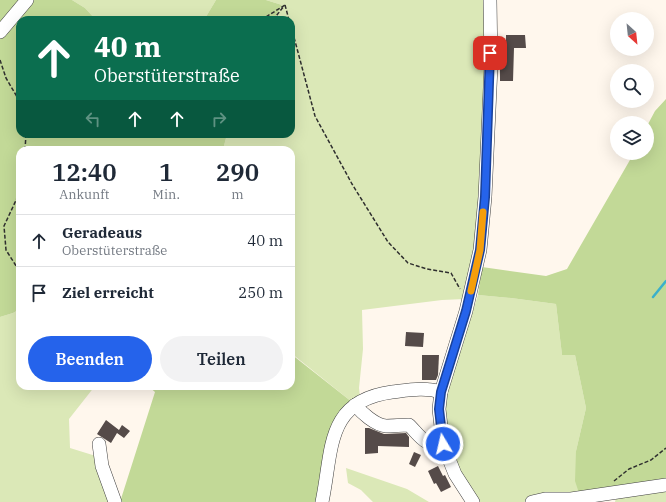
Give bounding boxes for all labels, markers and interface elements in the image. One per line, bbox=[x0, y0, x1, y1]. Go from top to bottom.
north arrow bbox=[610, 12, 654, 56]
map controls bbox=[610, 12, 654, 160]
text: 40 m bbox=[94, 28, 161, 65]
icon: ahead bbox=[28, 32, 80, 84]
pin bbox=[473, 36, 507, 70]
icon: arrive bbox=[479, 42, 501, 64]
text: Oberstüterstraße bbox=[94, 64, 240, 87]
button: search bbox=[610, 64, 654, 108]
icon: left bbox=[82, 108, 104, 130]
icon: ahead bbox=[124, 108, 146, 130]
icon: ahead bbox=[166, 108, 188, 130]
icon: right bbox=[208, 108, 230, 130]
button: layers bbox=[610, 116, 654, 160]
text: 12:40 bbox=[52, 156, 117, 188]
text: 1 bbox=[159, 156, 173, 188]
text: 290 bbox=[216, 156, 259, 188]
text: Ankunft bbox=[59, 186, 109, 203]
text: Min. bbox=[153, 186, 180, 203]
text: m bbox=[231, 186, 244, 203]
text: Geradeaus bbox=[62, 223, 142, 242]
icon: ahead bbox=[28, 230, 50, 252]
text: 40 m bbox=[247, 231, 283, 250]
text: Oberstüterstraße bbox=[62, 242, 167, 259]
icon: arrive bbox=[28, 282, 50, 304]
text: Ziel erreicht bbox=[62, 283, 154, 302]
text: 250 m bbox=[238, 283, 283, 302]
button: Beenden bbox=[28, 336, 152, 382]
button: Teilen bbox=[160, 336, 283, 382]
position arrow bbox=[422, 423, 464, 465]

